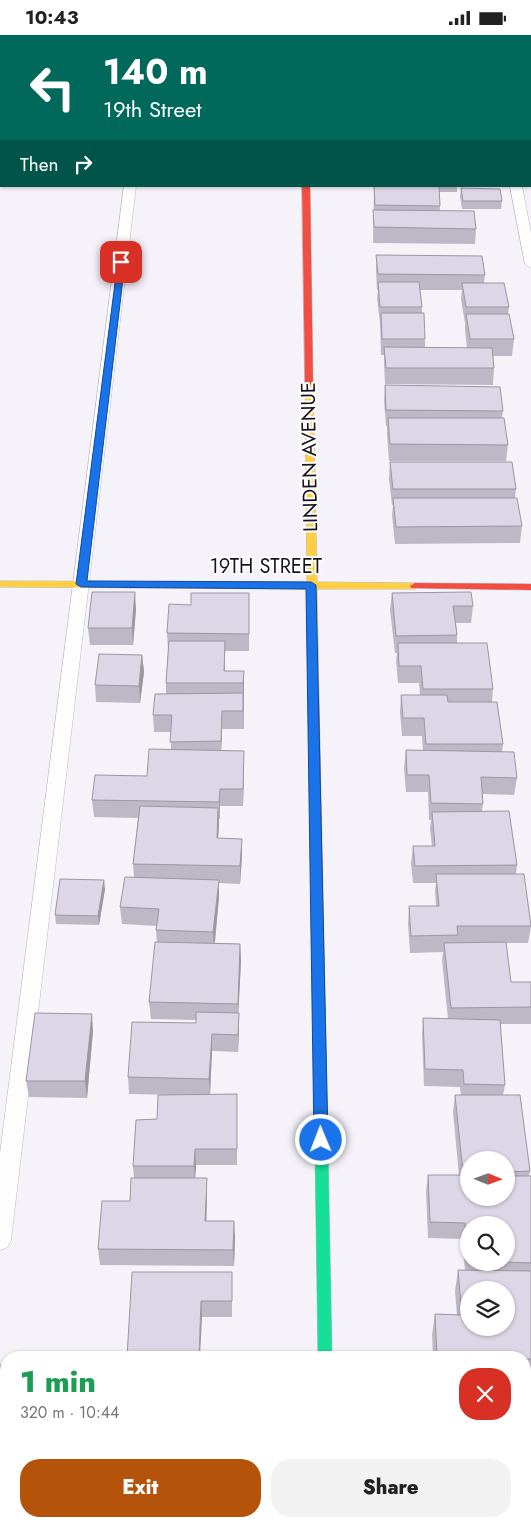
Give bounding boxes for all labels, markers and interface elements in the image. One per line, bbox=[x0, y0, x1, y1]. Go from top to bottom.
text: 10:43 bbox=[25, 4, 78, 31]
text: 140 m bbox=[103, 47, 208, 97]
icon: left bbox=[20, 55, 85, 120]
text: 19th Street bbox=[103, 93, 202, 125]
icon: right bbox=[69, 150, 97, 178]
text: Then bbox=[20, 151, 59, 178]
pin bbox=[100, 241, 142, 283]
icon: arrive bbox=[107, 248, 135, 276]
street label: LINDEN AVENUE bbox=[294, 382, 325, 532]
street label: 19TH STREET bbox=[210, 552, 323, 581]
position arrow bbox=[294, 1113, 346, 1165]
north arrow bbox=[460, 1151, 515, 1206]
map controls bbox=[460, 1151, 515, 1336]
button: search bbox=[460, 1216, 515, 1271]
button: layers bbox=[460, 1281, 515, 1336]
text: 1 min bbox=[20, 1360, 96, 1403]
button: close bbox=[459, 1368, 511, 1420]
text: 320 m · 10:44 bbox=[20, 1401, 119, 1424]
button: Exit bbox=[20, 1459, 261, 1517]
button: Share bbox=[271, 1459, 511, 1517]

